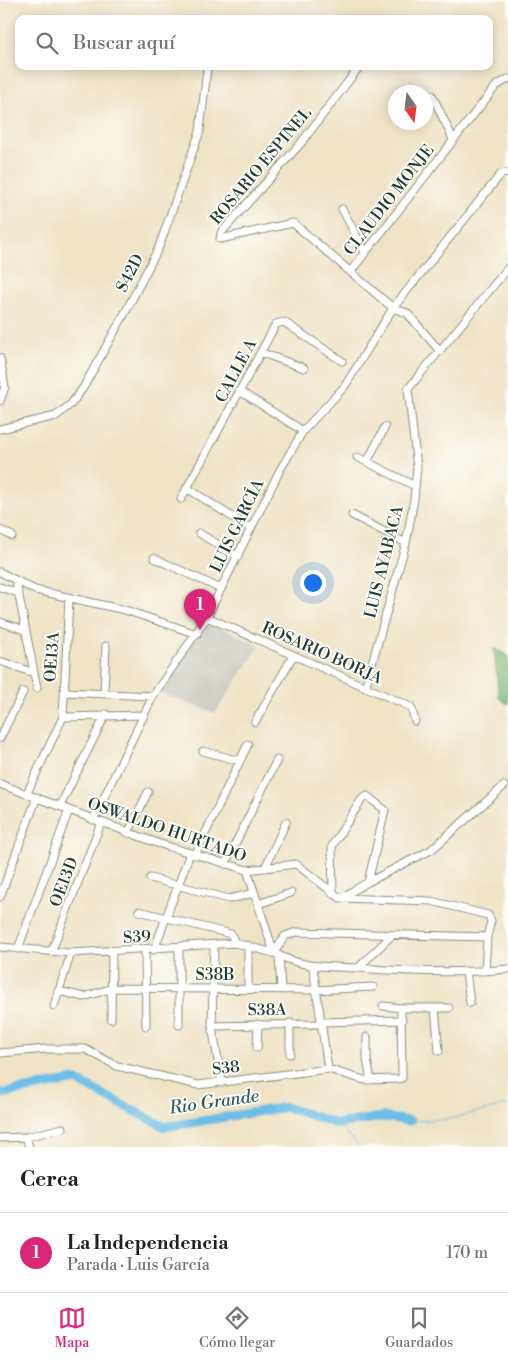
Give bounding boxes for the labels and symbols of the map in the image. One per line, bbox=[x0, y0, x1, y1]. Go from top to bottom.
north arrow bbox=[388, 85, 433, 130]
street label: ROSARIO ESPINEL bbox=[206, 103, 316, 229]
street label: CLAUDIO MONJE bbox=[340, 141, 438, 259]
street label: S42D bbox=[112, 251, 148, 295]
street label: CALLE A bbox=[211, 335, 261, 406]
street label: LUIS GARCÍA bbox=[204, 474, 269, 576]
street label: LUIS AYABACA bbox=[360, 502, 408, 621]
your location bbox=[300, 570, 326, 596]
pin: 1 bbox=[184, 589, 216, 630]
street label: ROSARIO BORJA bbox=[259, 617, 386, 689]
street label: OE13A bbox=[40, 630, 64, 683]
street label: OSWALDO HURTADO bbox=[85, 793, 249, 867]
street label: OE13D bbox=[45, 854, 83, 910]
street label: S39 bbox=[122, 926, 152, 948]
street label: S38B bbox=[195, 965, 235, 985]
street label: S38A bbox=[247, 1000, 288, 1020]
street label: S38 bbox=[211, 1057, 241, 1079]
water label: Rio Grande bbox=[167, 1084, 261, 1120]

